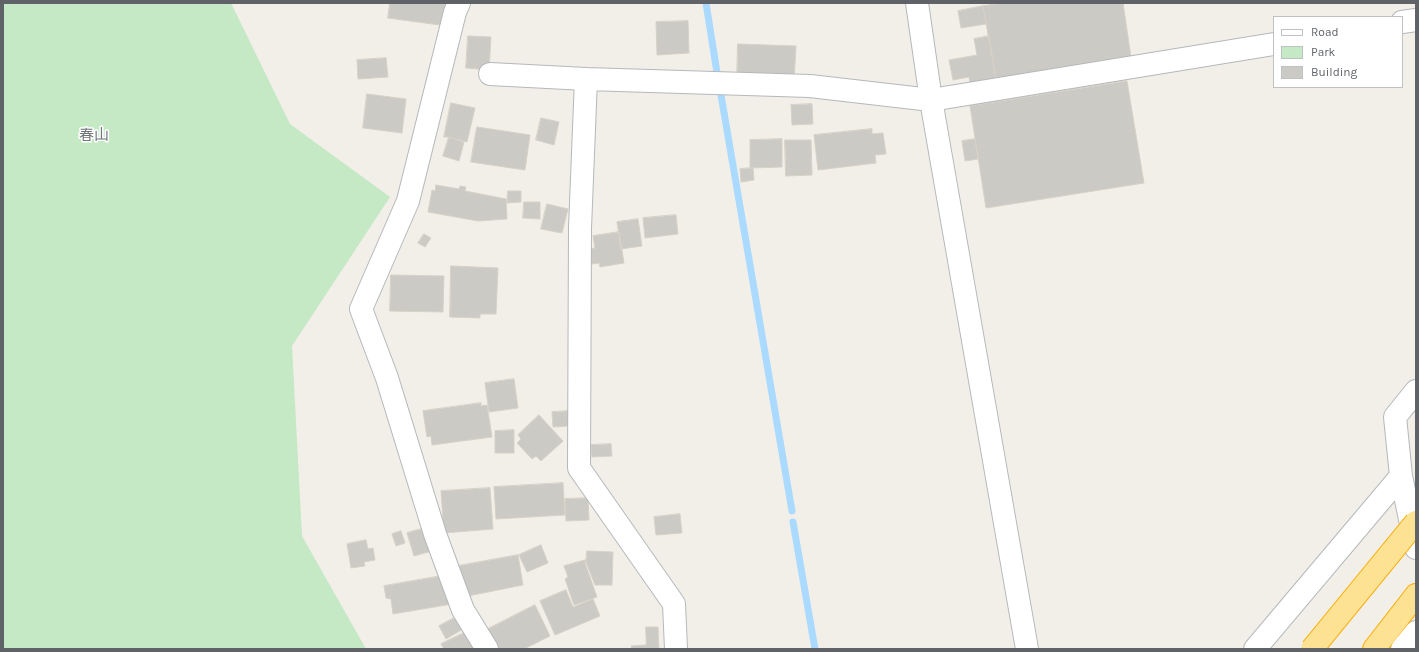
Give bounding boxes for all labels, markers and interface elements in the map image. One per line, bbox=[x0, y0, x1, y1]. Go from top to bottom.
legend bbox=[1273, 16, 1403, 88]
text: Road bbox=[1311, 25, 1339, 39]
text: Park bbox=[1311, 45, 1335, 59]
text: Building bbox=[1311, 65, 1357, 79]
district label: 春山 bbox=[79, 127, 109, 145]

